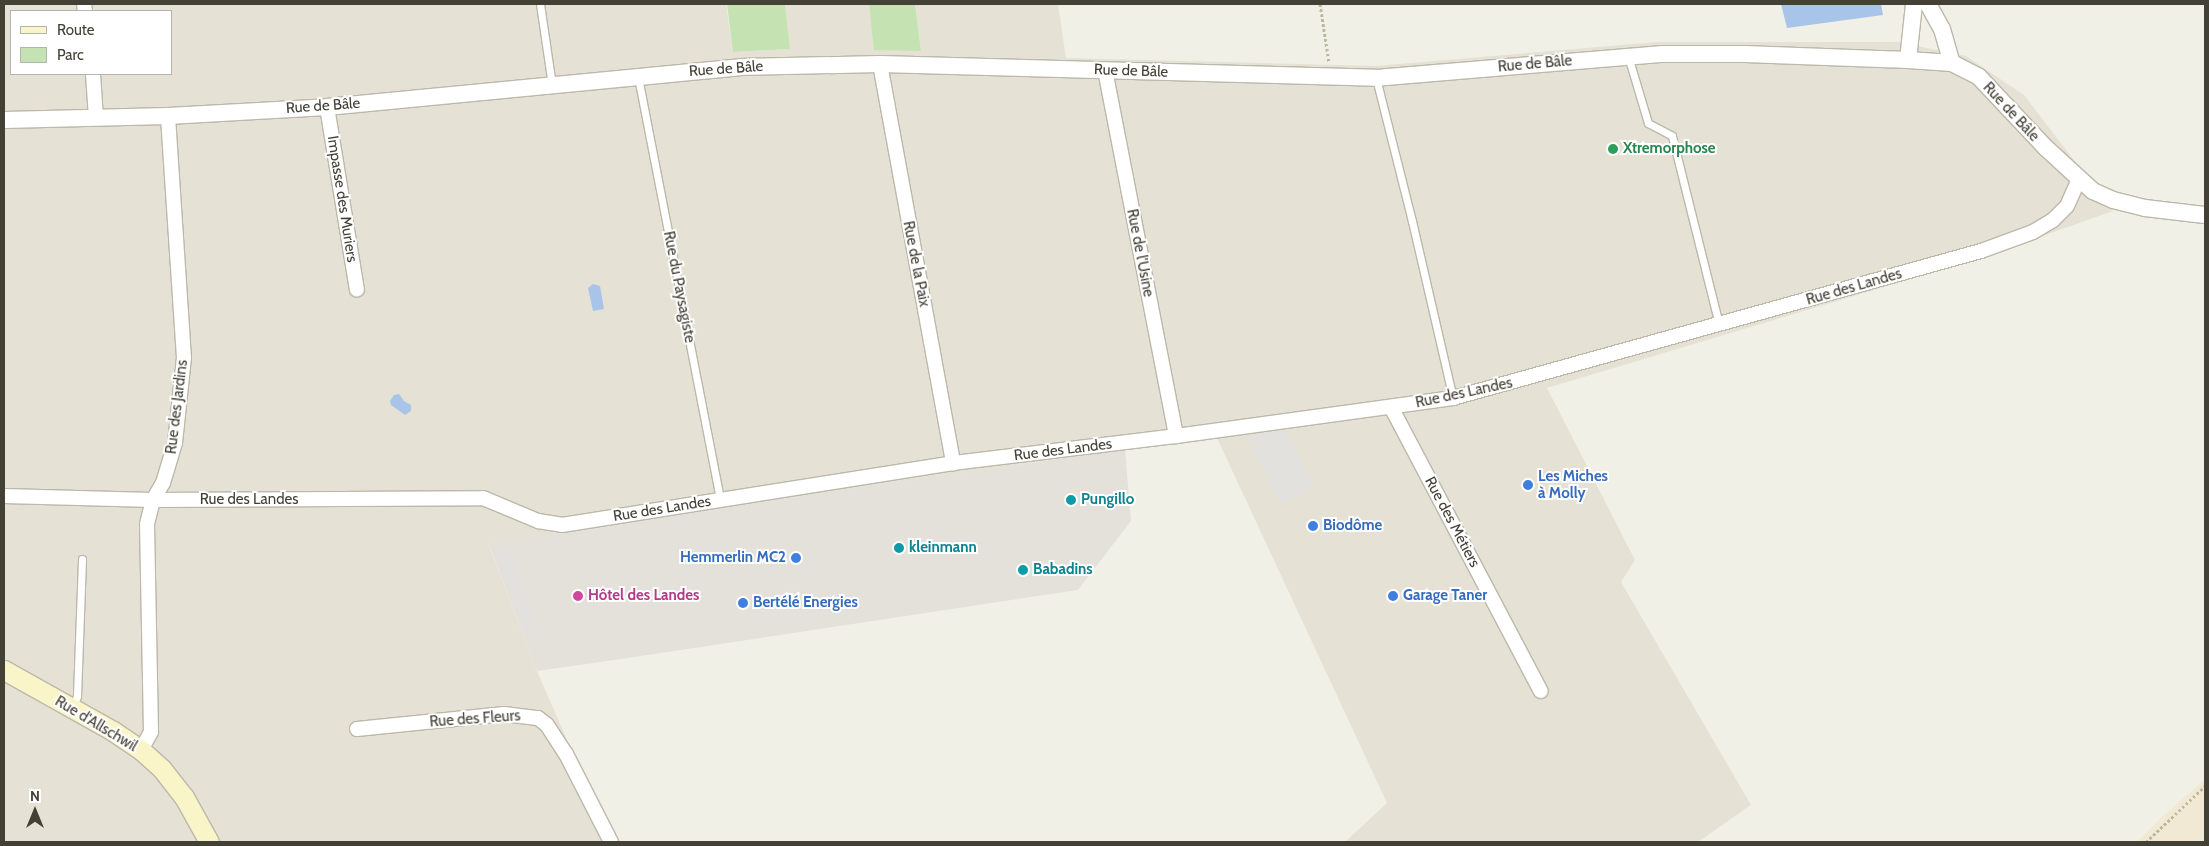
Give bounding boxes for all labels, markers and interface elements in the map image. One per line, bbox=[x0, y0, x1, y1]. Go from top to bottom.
legend bbox=[10, 10, 172, 75]
text: Route bbox=[57, 21, 95, 39]
text: Parc bbox=[57, 46, 84, 64]
street label: Rue de Bâle bbox=[1497, 52, 1573, 76]
street label: Rue de Bâle bbox=[688, 57, 764, 81]
street label: Rue de Bâle bbox=[1093, 61, 1169, 81]
street label: Rue de Bâle bbox=[1979, 79, 2043, 145]
street label: Rue de Bâle bbox=[285, 94, 361, 118]
street label: Impasse des Muriers bbox=[323, 134, 361, 264]
place label: Xtremorphose bbox=[1623, 140, 1716, 158]
marker: Xtremorphose bbox=[1607, 143, 1619, 155]
street label: Rue de l'Usine bbox=[1123, 207, 1157, 299]
street label: Rue de la Paix bbox=[899, 220, 933, 308]
street label: Rue du Paysagiste bbox=[659, 230, 699, 344]
street label: Rue des Landes bbox=[1804, 265, 1904, 309]
street label: Rue des Jardins bbox=[162, 359, 192, 455]
street label: Rue des Landes bbox=[1414, 374, 1514, 412]
street label: Rue des Landes bbox=[1013, 435, 1113, 465]
place label: Les Miches à Molly bbox=[1538, 467, 1608, 502]
street label: Rue des Métiers bbox=[1421, 474, 1483, 570]
marker: Les Miches à Molly bbox=[1522, 479, 1534, 491]
street label: Rue des Landes bbox=[200, 491, 298, 509]
place label: Pungillo bbox=[1081, 491, 1134, 509]
street label: Rue des Landes bbox=[612, 492, 712, 526]
marker: Pungillo bbox=[1065, 494, 1077, 506]
place label: Biodôme bbox=[1323, 517, 1382, 535]
marker: Biodôme bbox=[1307, 520, 1319, 532]
place label: kleinmann bbox=[909, 539, 977, 557]
marker: kleinmann bbox=[893, 542, 905, 554]
place label: Hemmerlin MC2 bbox=[680, 549, 786, 567]
marker: Hemmerlin MC2 bbox=[790, 552, 802, 564]
place label: Babadins bbox=[1033, 561, 1093, 579]
marker: Babadins bbox=[1017, 564, 1029, 576]
place label: Hôtel des Landes bbox=[588, 587, 699, 605]
place label: Garage Taner bbox=[1403, 587, 1487, 605]
marker: Hôtel des Landes bbox=[572, 590, 584, 602]
marker: Garage Taner bbox=[1387, 590, 1399, 602]
place label: Bertélé Energies bbox=[753, 594, 858, 612]
marker: Bertélé Energies bbox=[737, 597, 749, 609]
street label: Rue d'Allschwil bbox=[52, 692, 140, 756]
street label: Rue des Fleurs bbox=[429, 707, 521, 731]
north arrow bbox=[10, 786, 60, 836]
text: N bbox=[30, 787, 40, 805]

